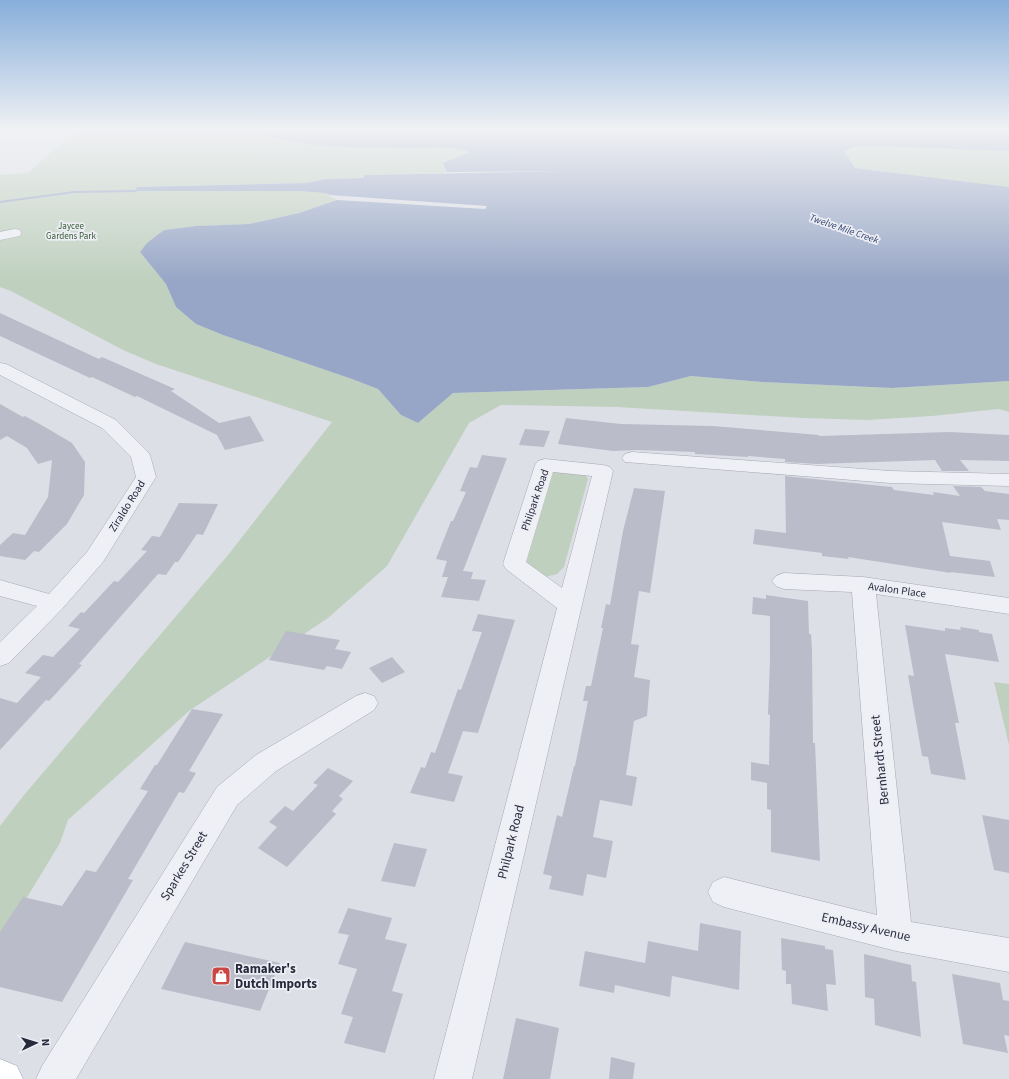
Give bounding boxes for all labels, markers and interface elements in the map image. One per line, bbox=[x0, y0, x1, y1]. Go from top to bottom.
water label: Twelve Mile Creek bbox=[808, 211, 881, 247]
park label: Jaycee Gardens Park bbox=[46, 220, 96, 243]
street label: Philpark Road bbox=[517, 467, 553, 533]
street label: Ziraldo Road bbox=[105, 477, 149, 535]
street label: Avalon Place bbox=[867, 579, 927, 602]
street label: Bernhardt Street bbox=[866, 713, 894, 806]
street label: Philpark Road bbox=[493, 803, 529, 881]
street label: Sparkes Street bbox=[156, 827, 212, 904]
street label: Embassy Avenue bbox=[820, 908, 912, 946]
place label: Ramaker's Dutch Imports bbox=[235, 960, 317, 993]
shop icon: Ramaker's Dutch Imports bbox=[210, 965, 232, 987]
north arrow bbox=[16, 1023, 56, 1063]
text: N bbox=[38, 1038, 53, 1047]

